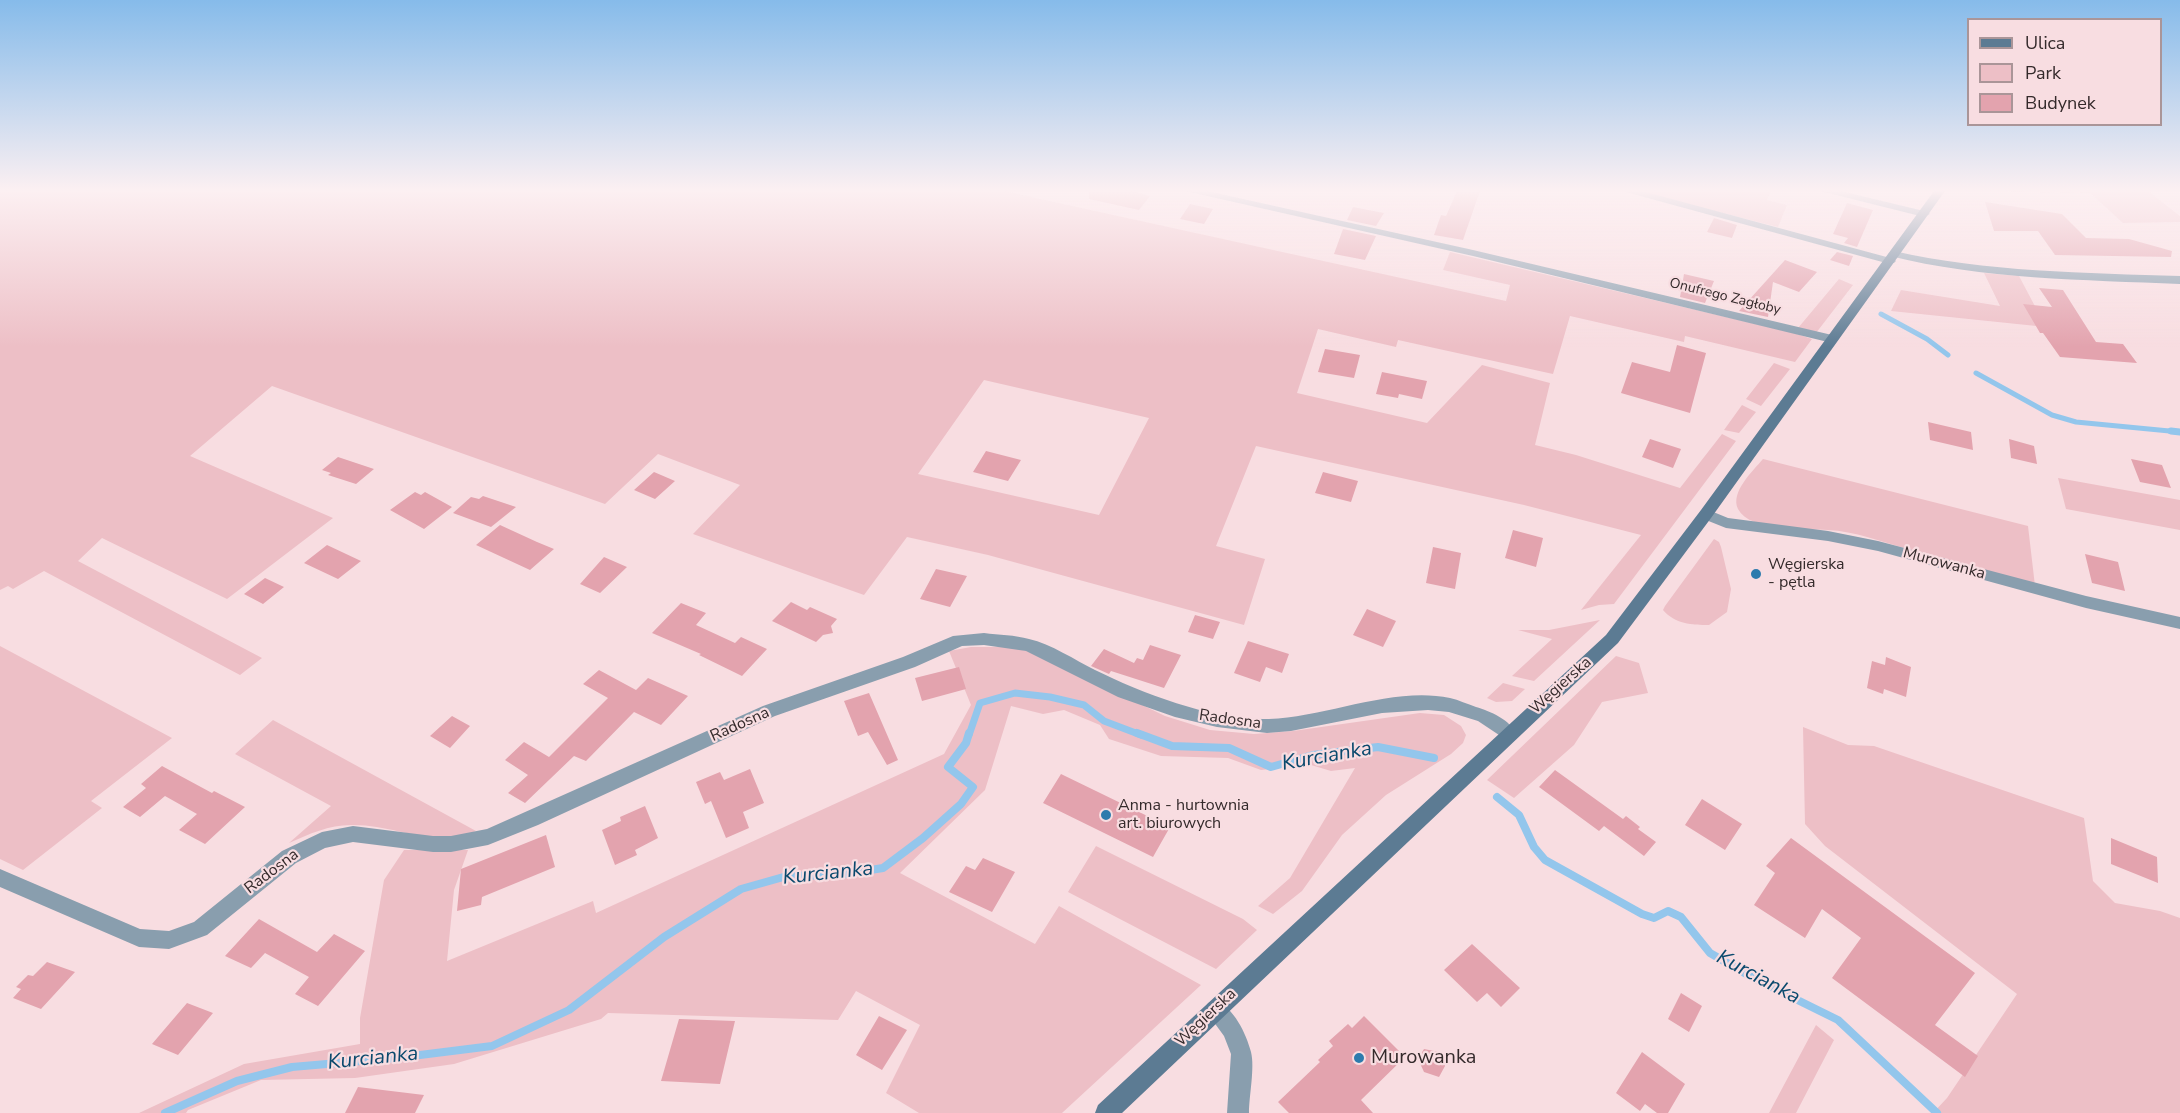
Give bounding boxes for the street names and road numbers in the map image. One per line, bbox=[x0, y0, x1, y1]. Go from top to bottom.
street label: Onufrego Zagłoby bbox=[1668, 275, 1782, 319]
street label: Murowanka bbox=[1901, 544, 1987, 584]
street label: Węgierska bbox=[1526, 653, 1596, 719]
street label: Radosna bbox=[707, 703, 773, 747]
street label: Radosna bbox=[1198, 706, 1262, 734]
street label: Radosna bbox=[241, 845, 303, 899]
street label: Węgierska bbox=[1171, 985, 1241, 1051]

